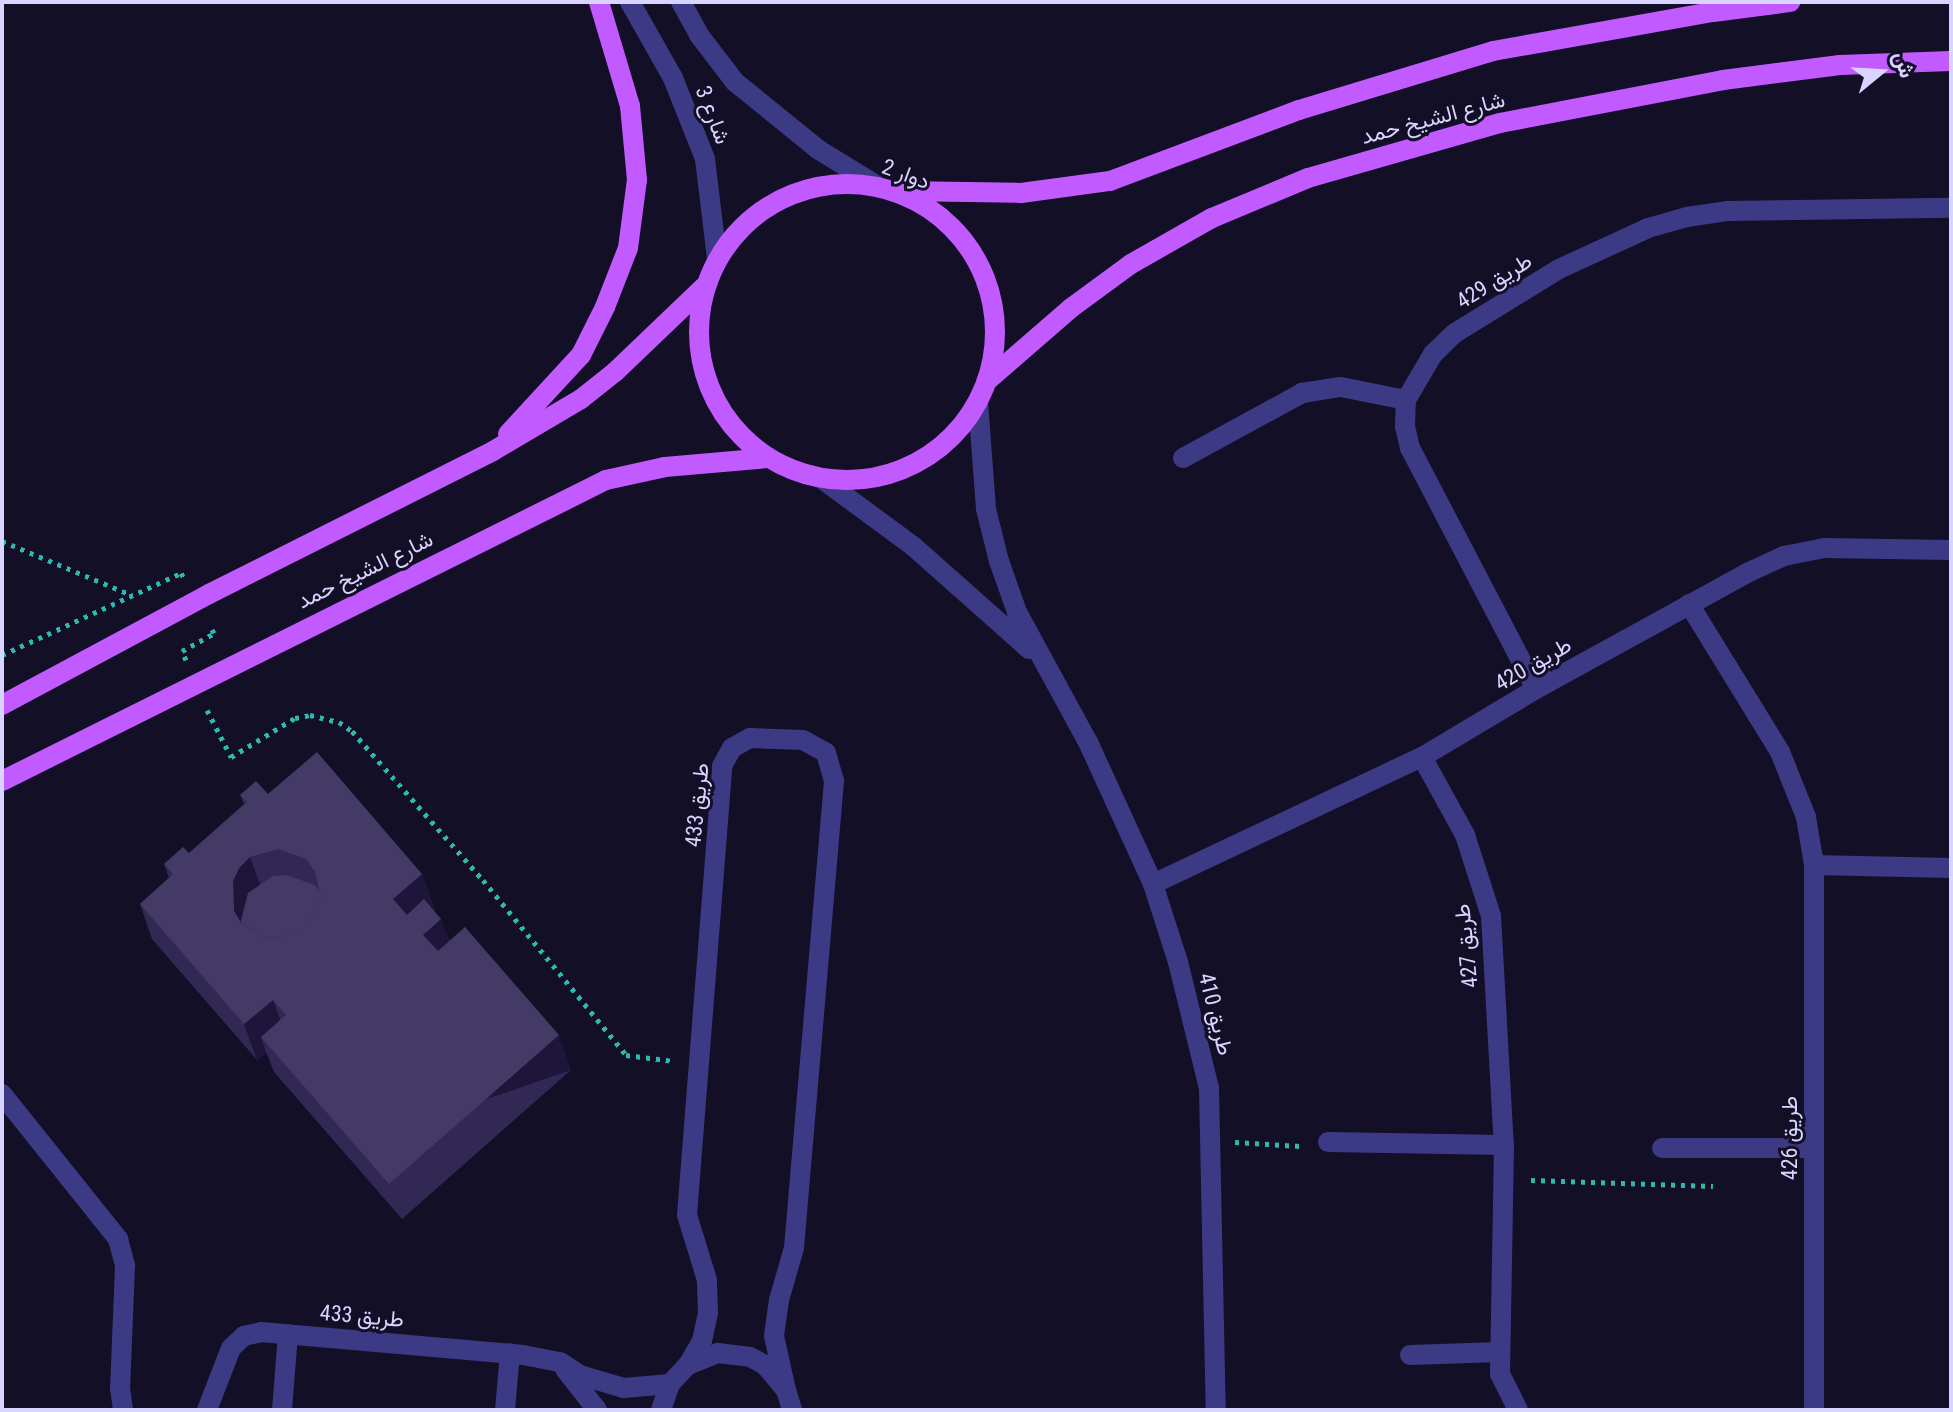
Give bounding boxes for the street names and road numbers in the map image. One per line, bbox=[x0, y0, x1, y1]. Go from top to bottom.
street label: شارع 3 bbox=[690, 82, 736, 148]
street label: شارع الشيخ حمد bbox=[1358, 86, 1508, 150]
street label: دوار 2 bbox=[879, 153, 933, 195]
street label: طريق 429 bbox=[1451, 247, 1537, 315]
street label: شارع الشيخ حمد bbox=[293, 526, 437, 614]
street label: طريق 420 bbox=[1490, 632, 1576, 696]
street label: طريق 433 bbox=[679, 762, 715, 848]
street label: طريق 427 bbox=[1448, 903, 1484, 989]
street label: طريق 410 bbox=[1193, 970, 1239, 1058]
street label: طريق 426 bbox=[1777, 1096, 1803, 1180]
street label: طريق 433 bbox=[319, 1299, 405, 1333]

